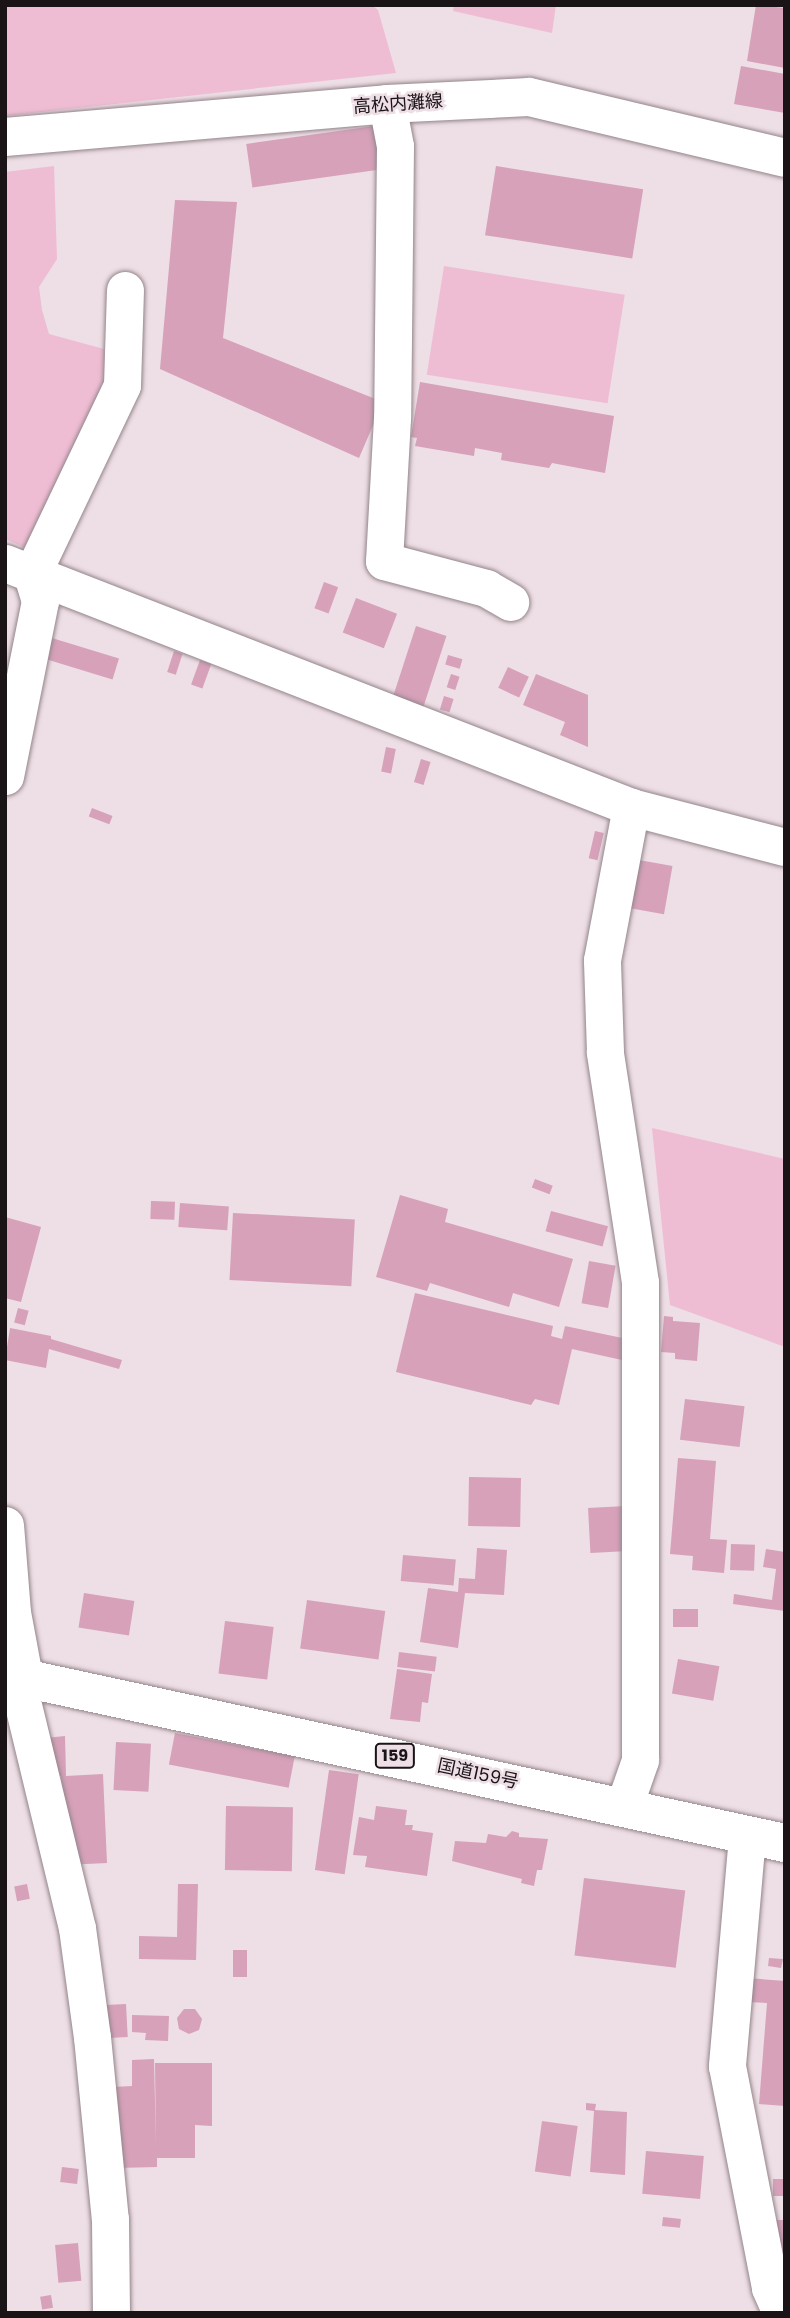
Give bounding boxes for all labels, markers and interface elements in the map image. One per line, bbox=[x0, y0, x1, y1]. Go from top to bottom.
street label: 高松内灘線 bbox=[352, 90, 444, 118]
road number: 159 bbox=[374, 1744, 416, 1768]
street label: 国道159号 bbox=[435, 1755, 521, 1793]

